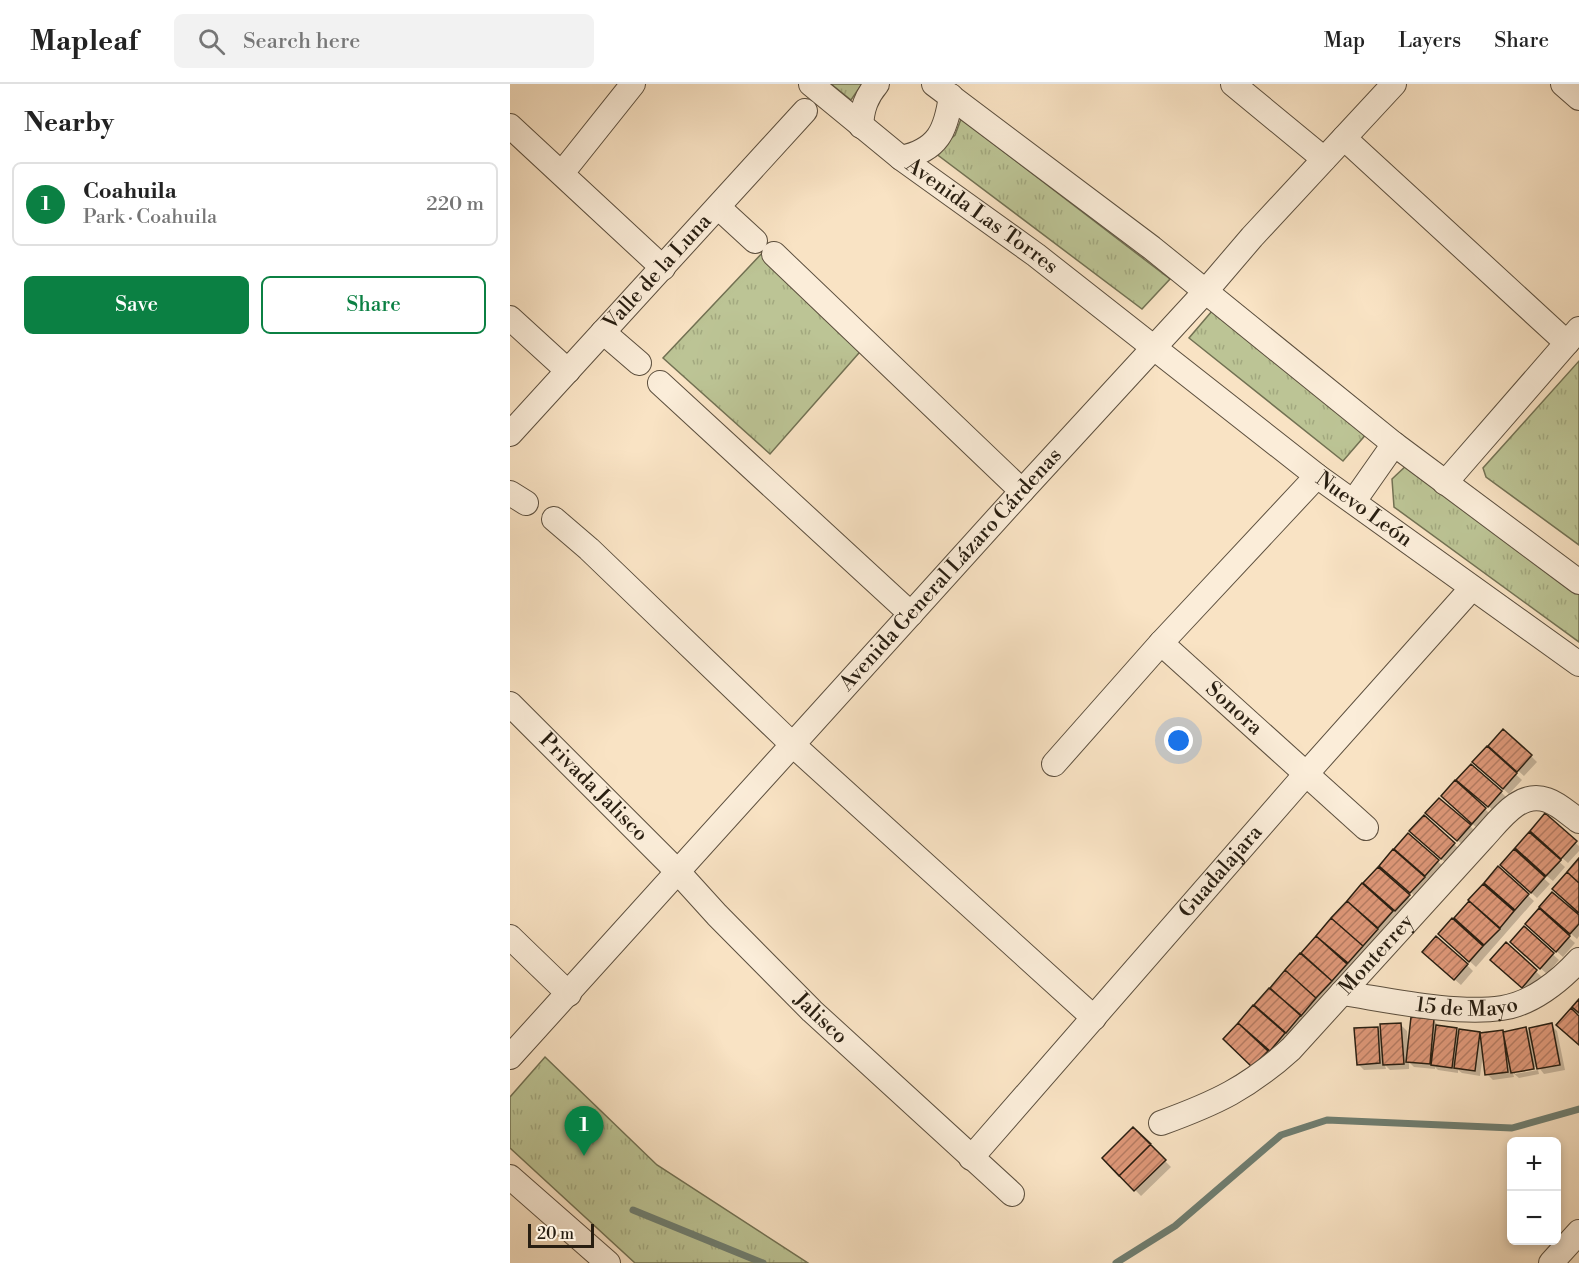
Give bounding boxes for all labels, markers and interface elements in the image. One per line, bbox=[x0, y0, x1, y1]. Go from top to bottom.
search box bbox=[174, 14, 594, 68]
text: Mapleaf bbox=[30, 24, 138, 59]
icon: search bbox=[195, 25, 228, 58]
text: Search here bbox=[243, 28, 360, 55]
text: Map bbox=[1324, 28, 1365, 54]
text: Layers bbox=[1398, 28, 1461, 54]
text: Share bbox=[1494, 28, 1549, 54]
text: Nearby bbox=[24, 107, 114, 139]
street label: Avenida Las Torres bbox=[900, 152, 1063, 280]
text: Coahuila bbox=[83, 178, 177, 205]
text: 1 bbox=[41, 192, 50, 217]
text: 220 m bbox=[426, 192, 484, 217]
text: Park · Coahuila bbox=[83, 205, 217, 230]
street label: Valle de la Luna bbox=[597, 208, 718, 337]
button: Save bbox=[24, 276, 249, 334]
button: Share bbox=[261, 276, 486, 334]
street label: Avenida General Lázaro Cárdenas bbox=[833, 443, 1068, 698]
street label: Nuevo León bbox=[1310, 466, 1418, 553]
street label: Sonora bbox=[1200, 676, 1268, 741]
your location bbox=[1164, 726, 1193, 755]
street label: Privada Jalisco bbox=[534, 728, 653, 847]
street label: Guadalajara bbox=[1173, 820, 1269, 923]
street label: Monterrey bbox=[1333, 909, 1420, 1001]
street label: Jalisco bbox=[787, 986, 853, 1050]
street label: 15 de Mayo bbox=[1414, 992, 1521, 1023]
pin: 1 bbox=[564, 1106, 604, 1156]
map controls bbox=[1507, 1137, 1561, 1245]
button: + bbox=[1507, 1137, 1561, 1191]
button: − bbox=[1507, 1191, 1561, 1245]
scale bar bbox=[528, 1221, 594, 1248]
text: 20 m bbox=[537, 1224, 574, 1244]

